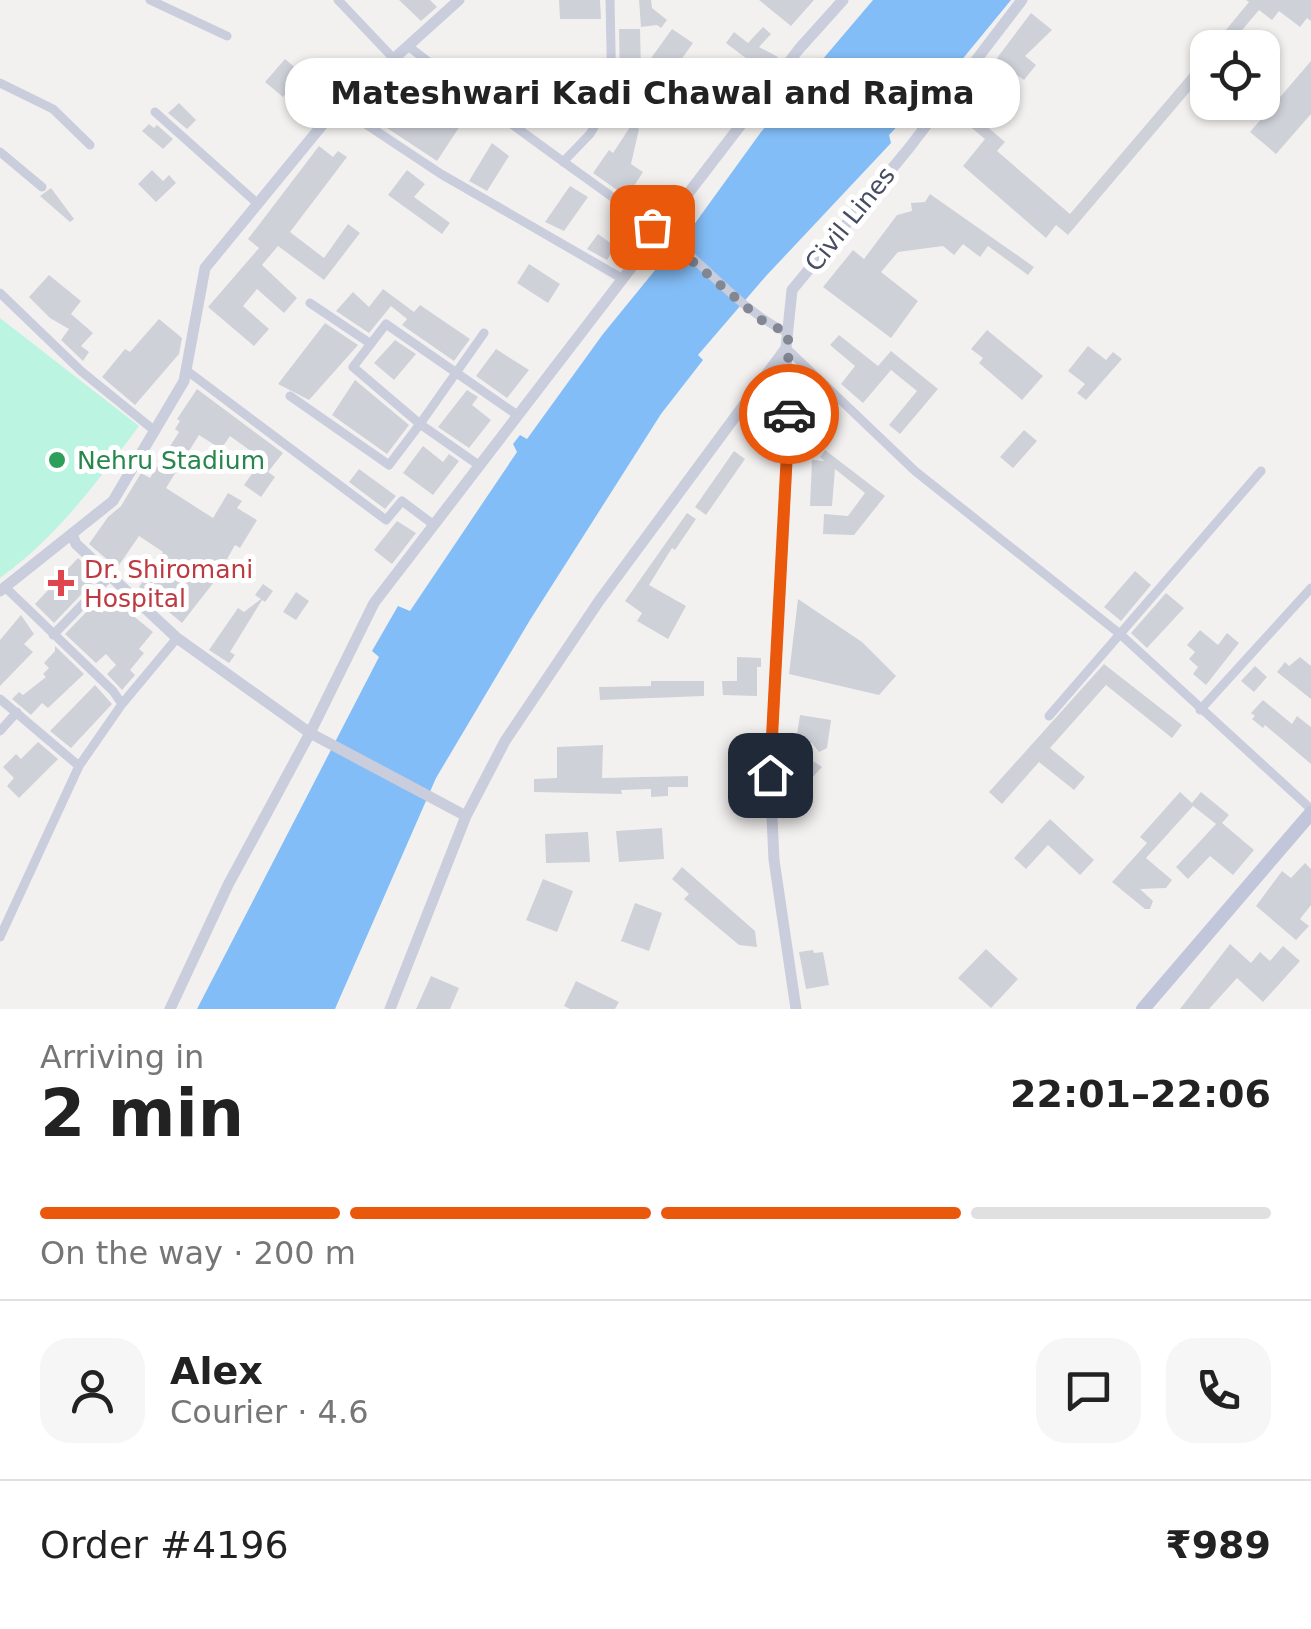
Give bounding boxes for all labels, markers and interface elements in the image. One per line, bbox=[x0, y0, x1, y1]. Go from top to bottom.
map controls bbox=[1190, 30, 1280, 120]
button: locate bbox=[1190, 30, 1280, 120]
callout: Mateshwari Kadi Chawal and Rajma bbox=[284, 57, 1020, 127]
text: Mateshwari Kadi Chawal and Rajma bbox=[330, 74, 975, 112]
street label: Civil Lines bbox=[799, 161, 901, 277]
pin bbox=[610, 185, 695, 270]
icon: bag bbox=[625, 200, 680, 255]
courier bbox=[739, 364, 839, 464]
icon: car bbox=[762, 387, 817, 442]
place label: Nehru Stadium bbox=[77, 446, 265, 475]
marker: Nehru Stadium bbox=[46, 449, 68, 471]
place label: Dr. Shiromani Hospital bbox=[84, 555, 253, 613]
marker: Dr. Shiromani Hospital bbox=[48, 570, 74, 596]
pin bbox=[728, 733, 813, 818]
icon: home bbox=[743, 748, 798, 803]
text: Arriving in bbox=[40, 1038, 204, 1076]
text: 22:01–22:06 bbox=[1010, 1072, 1271, 1116]
text: 2 min bbox=[40, 1076, 244, 1151]
text: On the way · 200 m bbox=[40, 1234, 356, 1272]
button: person bbox=[40, 1338, 145, 1443]
button: chat bbox=[1036, 1338, 1141, 1443]
button: phone bbox=[1166, 1338, 1271, 1443]
text: Alex bbox=[170, 1349, 263, 1393]
text: Courier · 4.6 bbox=[170, 1393, 369, 1431]
text: Order #4196 bbox=[40, 1523, 289, 1567]
text: ₹989 bbox=[1165, 1523, 1271, 1567]

